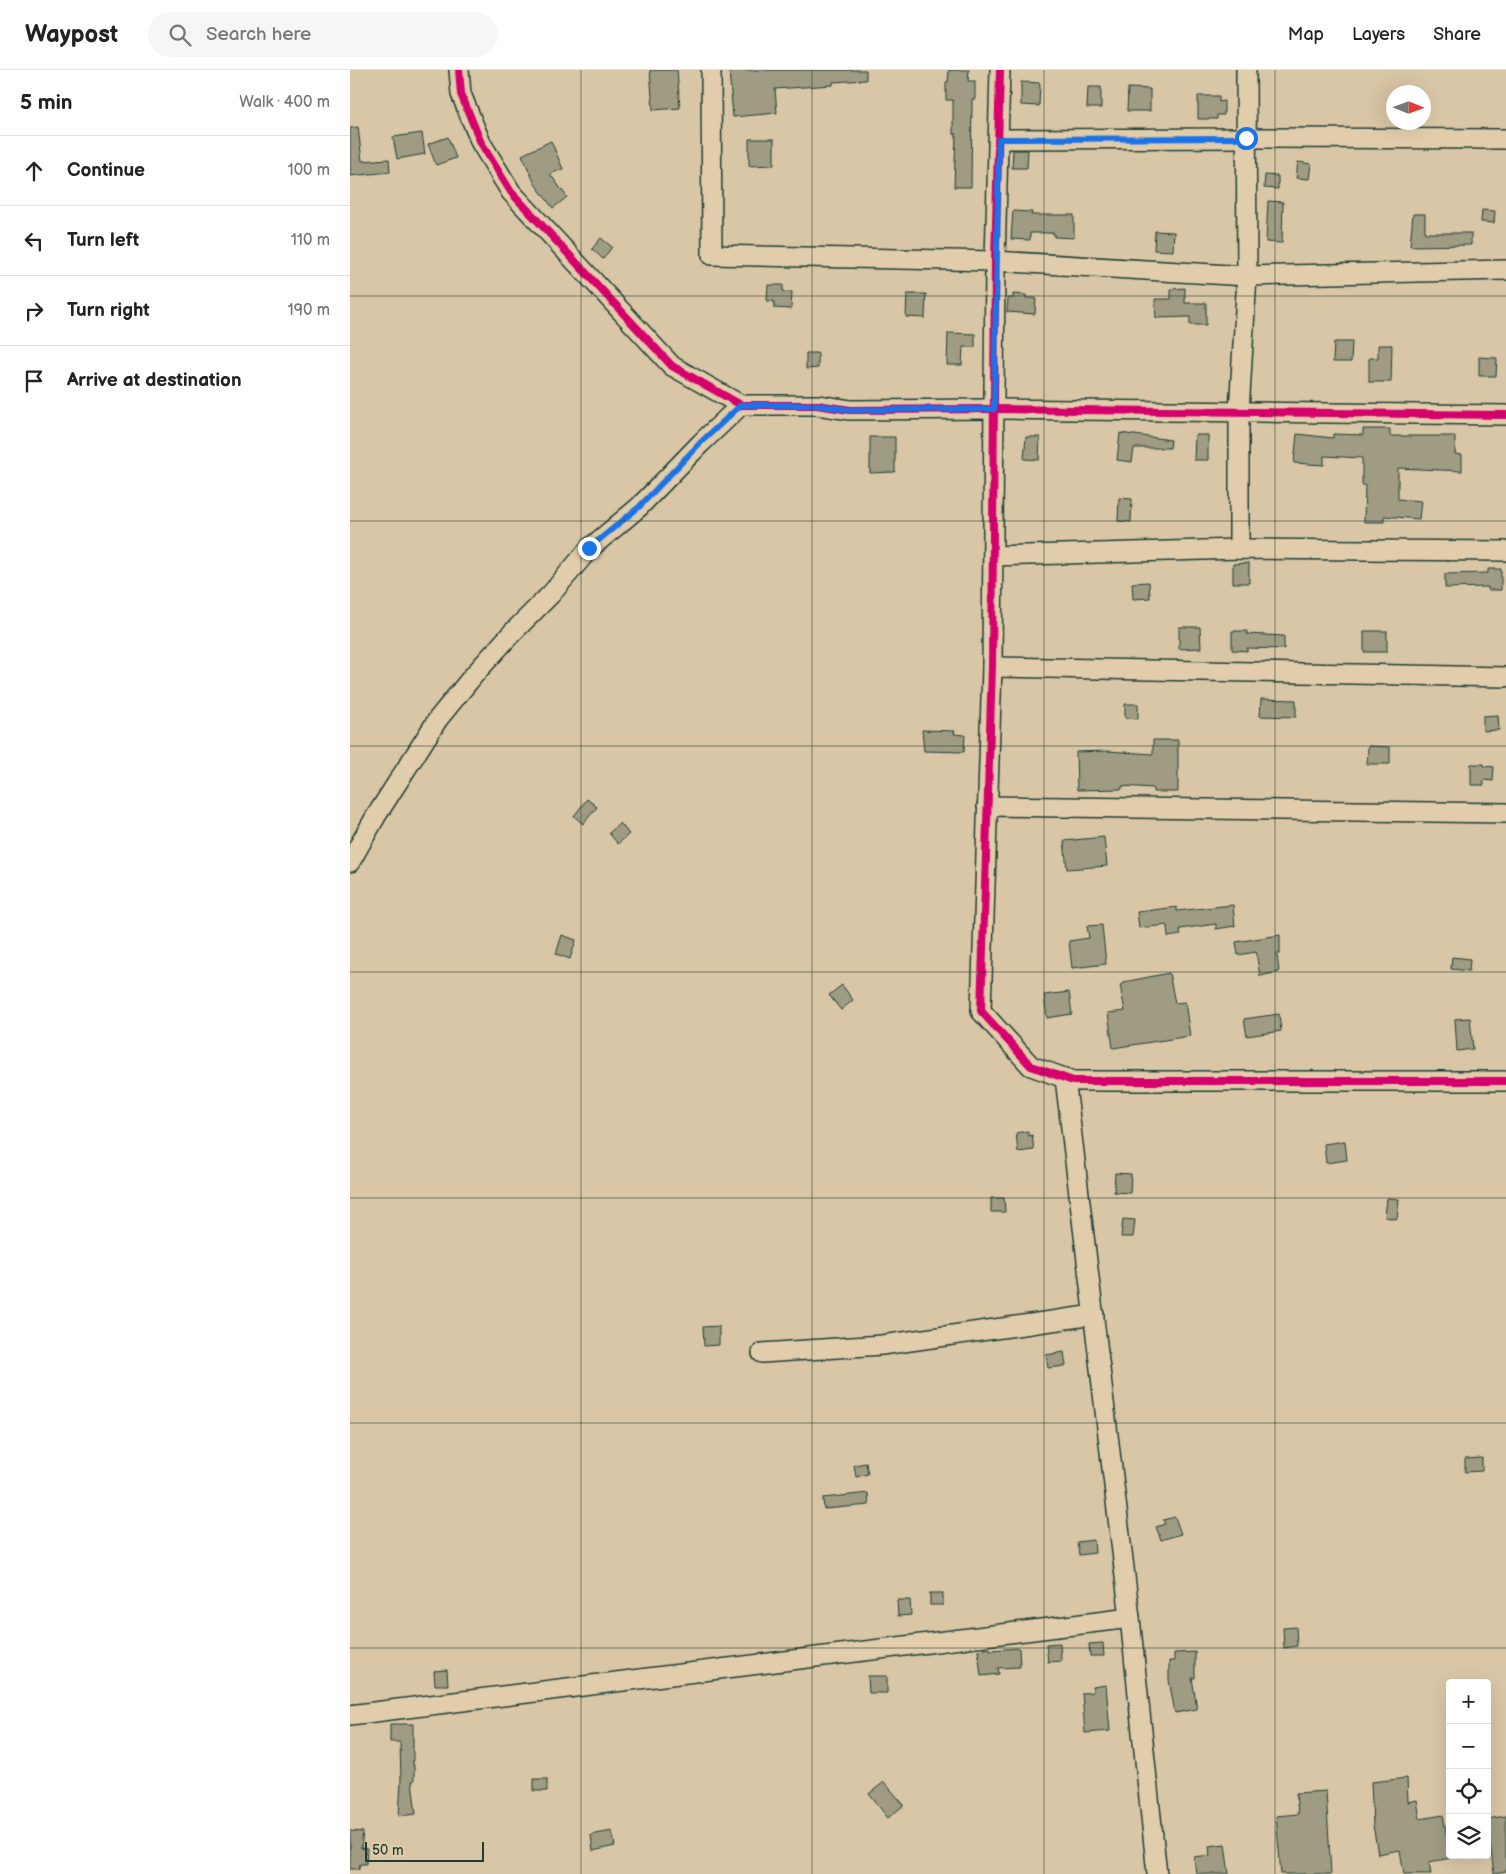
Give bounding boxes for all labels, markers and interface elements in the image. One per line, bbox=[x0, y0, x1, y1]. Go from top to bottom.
search box bbox=[148, 12, 498, 57]
text: Waypost bbox=[25, 20, 118, 49]
icon: search bbox=[166, 21, 194, 49]
text: Search here bbox=[206, 23, 311, 46]
text: Map bbox=[1288, 24, 1324, 45]
text: Layers bbox=[1352, 24, 1405, 45]
text: Share bbox=[1433, 24, 1481, 45]
north arrow bbox=[1386, 85, 1431, 130]
text: 5 min bbox=[20, 90, 73, 115]
text: Walk · 400 m bbox=[239, 93, 330, 112]
route start bbox=[1235, 127, 1258, 150]
icon: ahead bbox=[20, 157, 48, 185]
text: Continue bbox=[67, 159, 145, 182]
text: 100 m bbox=[287, 161, 330, 180]
icon: left bbox=[20, 227, 48, 255]
text: Turn left bbox=[67, 229, 139, 252]
text: 110 m bbox=[291, 231, 330, 250]
icon: right bbox=[20, 297, 48, 325]
text: Turn right bbox=[67, 299, 150, 322]
text: 190 m bbox=[288, 301, 330, 320]
icon: arrive bbox=[20, 367, 48, 395]
text: Arrive at destination bbox=[67, 369, 242, 392]
route end bbox=[578, 537, 601, 560]
map controls bbox=[1446, 1679, 1491, 1859]
button: + bbox=[1446, 1679, 1491, 1724]
button: − bbox=[1446, 1724, 1491, 1769]
button: locate bbox=[1446, 1769, 1491, 1814]
button: layers bbox=[1446, 1814, 1491, 1859]
scale bar bbox=[365, 1839, 484, 1862]
text: 50 m bbox=[372, 1842, 404, 1859]

